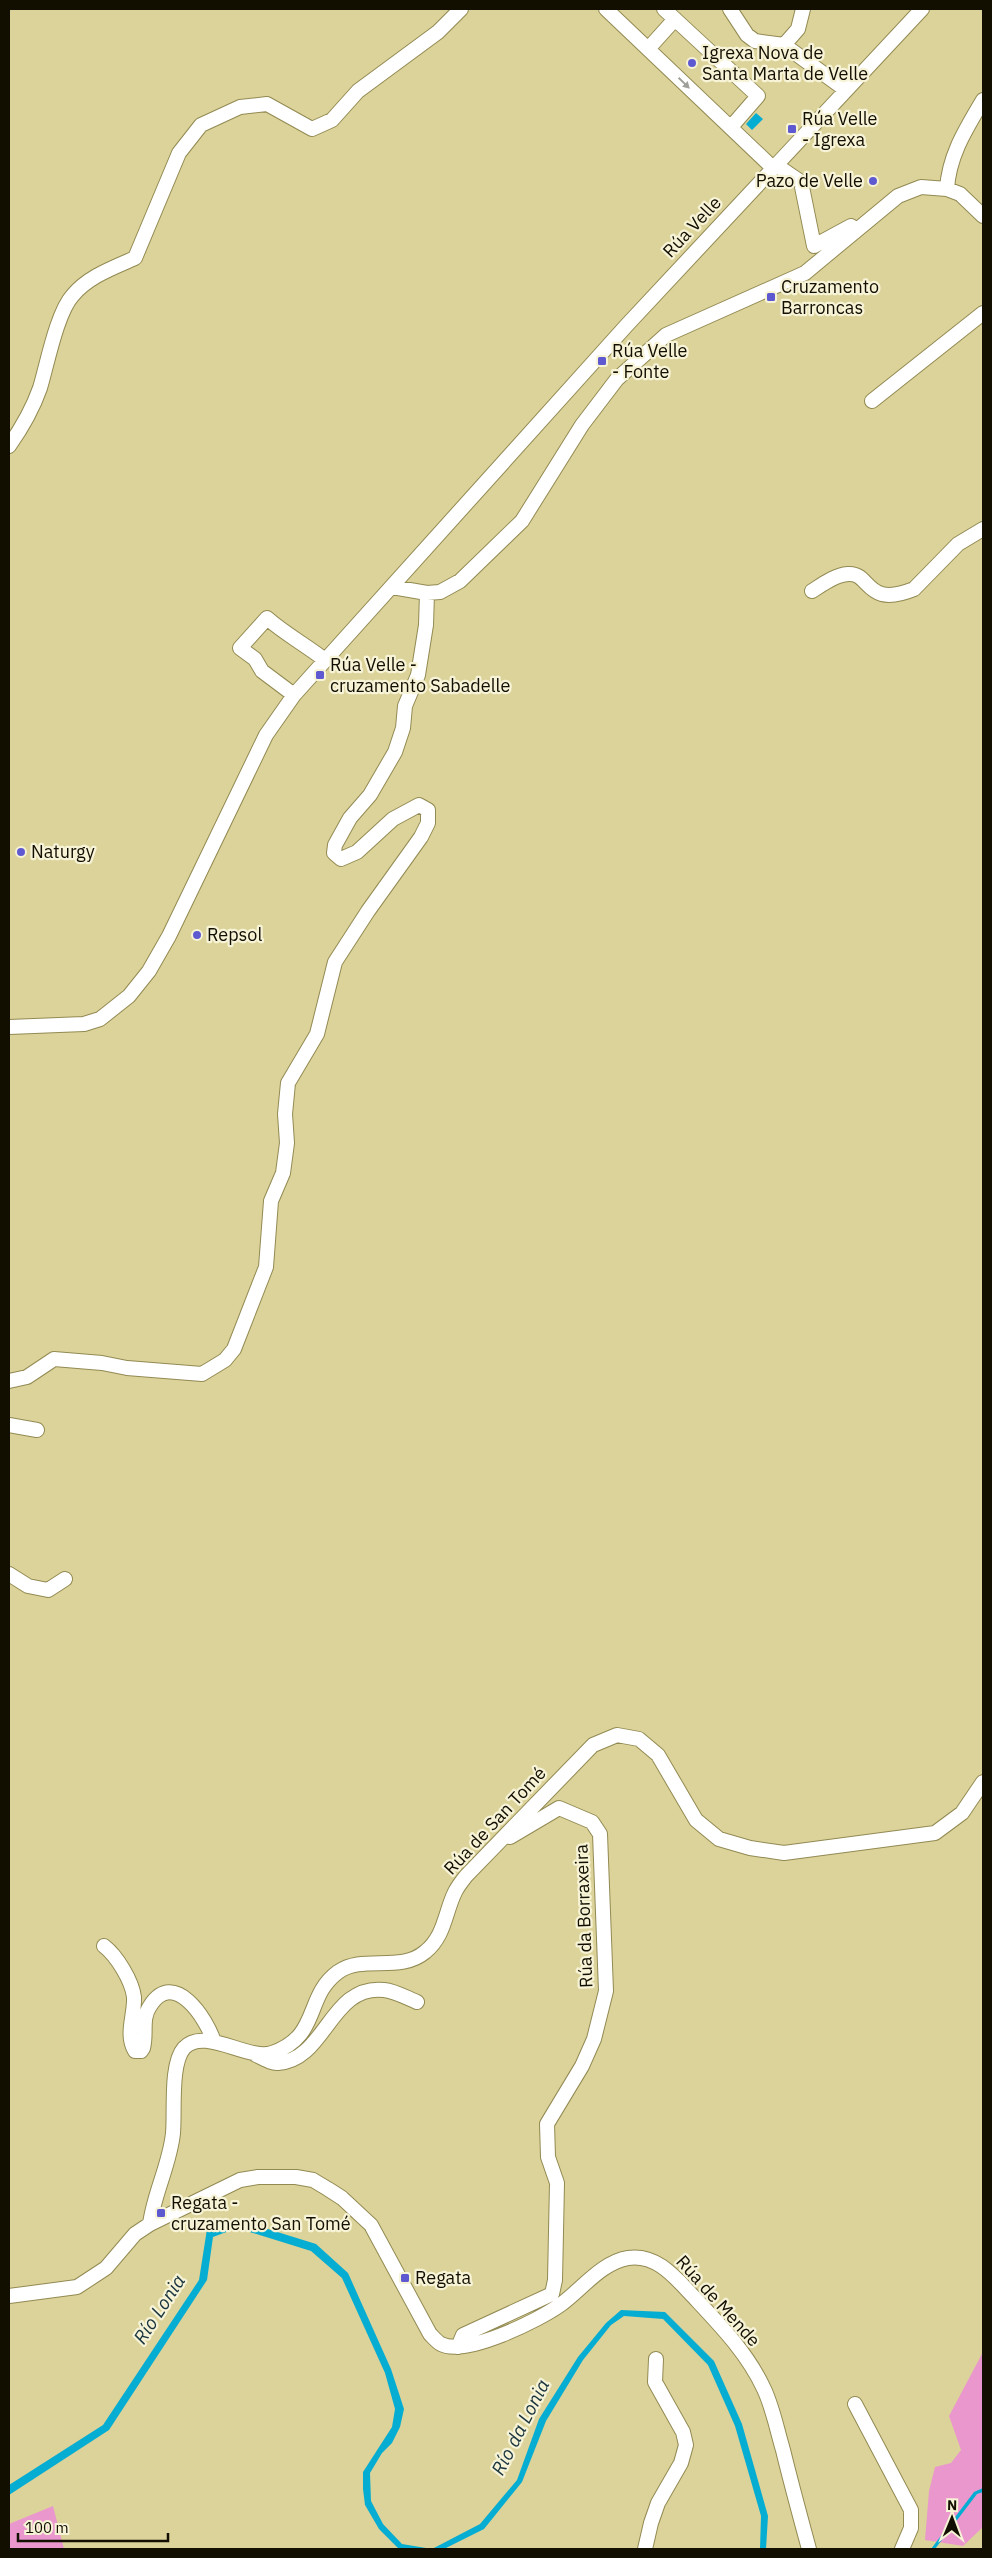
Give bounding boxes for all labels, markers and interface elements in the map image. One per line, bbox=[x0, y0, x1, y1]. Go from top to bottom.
place label: Igrexa Nova de Santa Marta de Velle bbox=[702, 41, 868, 85]
marker: Igrexa Nova de Santa Marta de Velle bbox=[686, 57, 698, 69]
one-way arrow bbox=[677, 77, 689, 89]
place label: Rúa Velle - Igrexa bbox=[802, 107, 878, 151]
marker: Rúa Velle - Igrexa bbox=[786, 123, 798, 135]
place label: Pazo de Velle bbox=[756, 169, 863, 192]
marker: Pazo de Velle bbox=[867, 175, 879, 187]
street label: Rúa Velle bbox=[657, 191, 726, 262]
place label: Cruzamento Barroncas bbox=[781, 275, 879, 319]
marker: Cruzamento Barroncas bbox=[765, 291, 777, 303]
place label: Rúa Velle - Fonte bbox=[612, 339, 688, 383]
marker: Rúa Velle - Fonte bbox=[596, 355, 608, 367]
place label: Rúa Velle - cruzamento Sabadelle bbox=[330, 653, 510, 697]
marker: Rúa Velle - cruzamento Sabadelle bbox=[314, 669, 326, 681]
place label: Naturgy bbox=[31, 840, 95, 863]
marker: Naturgy bbox=[15, 846, 27, 858]
place label: Repsol bbox=[207, 923, 262, 946]
marker: Repsol bbox=[191, 929, 203, 941]
street label: Rúa de San Tomé bbox=[439, 1762, 551, 1880]
street label: Rúa da Borraxeira bbox=[569, 1843, 598, 1988]
place label: Regata - cruzamento San Tomé bbox=[171, 2191, 351, 2235]
marker: Regata - cruzamento San Tomé bbox=[155, 2207, 167, 2219]
street label: Rúa de Mende bbox=[671, 2250, 766, 2351]
place label: Regata bbox=[415, 2266, 472, 2289]
water label: Río Lonia bbox=[128, 2270, 190, 2348]
marker: Regata bbox=[399, 2272, 411, 2284]
water label: Río da Lonia bbox=[486, 2375, 554, 2479]
north arrow bbox=[927, 2493, 977, 2543]
text: N bbox=[947, 2496, 957, 2514]
scale bar bbox=[18, 2510, 168, 2542]
text: 100 m bbox=[25, 2518, 69, 2537]

